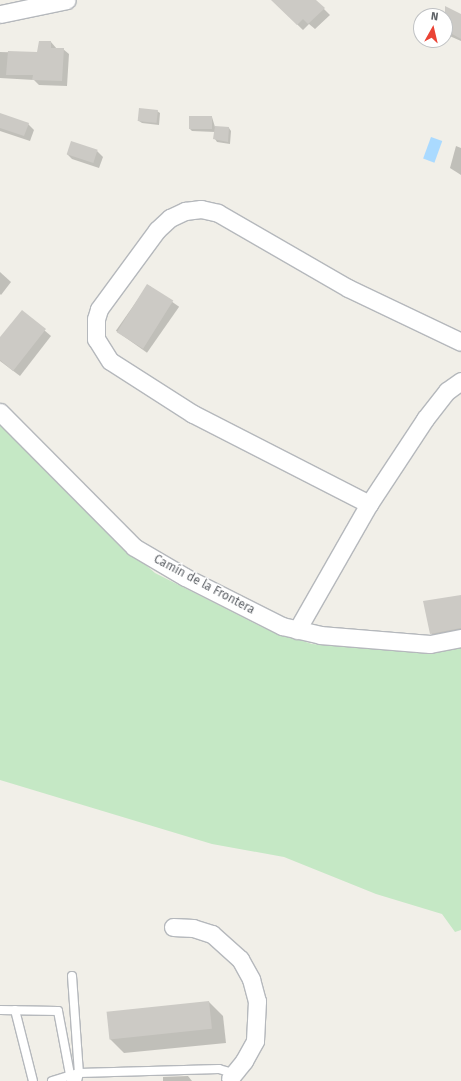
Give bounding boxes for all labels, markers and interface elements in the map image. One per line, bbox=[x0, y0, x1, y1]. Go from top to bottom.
north arrow bbox=[413, 8, 453, 48]
text: N bbox=[430, 10, 439, 24]
street label: Camín de la Frontera bbox=[151, 552, 257, 618]

